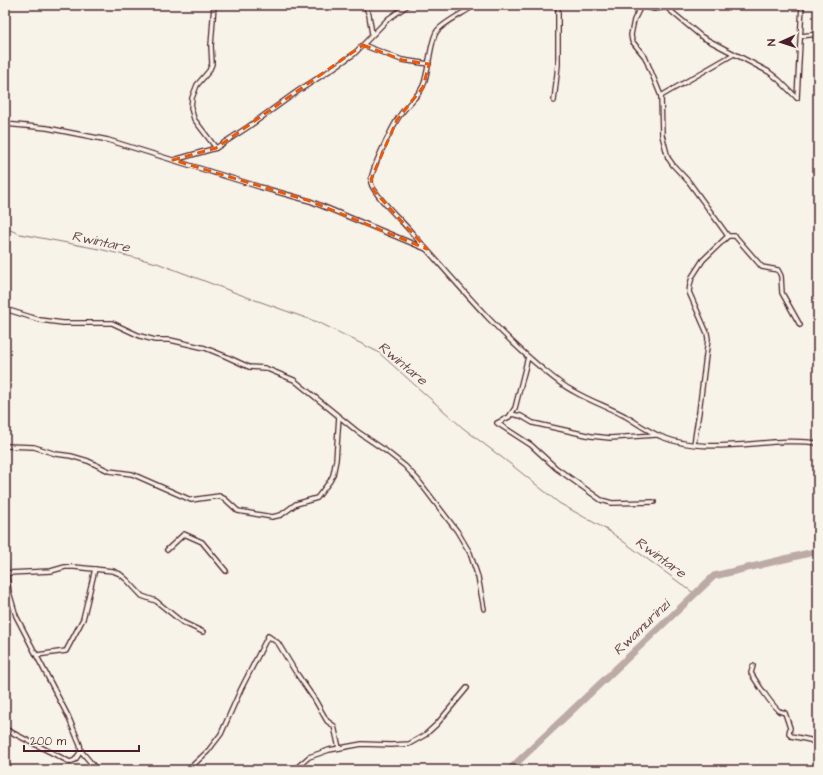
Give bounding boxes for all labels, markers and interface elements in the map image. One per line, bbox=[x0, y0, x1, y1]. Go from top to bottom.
north arrow bbox=[761, 22, 801, 62]
text: N bbox=[764, 39, 779, 46]
water label: Rwintare bbox=[70, 226, 133, 258]
water label: Rwintare bbox=[374, 337, 432, 391]
water label: Rwintare bbox=[631, 533, 691, 584]
water label: Rwamurinzi bbox=[609, 594, 676, 660]
scale bar bbox=[24, 727, 139, 753]
text: 200 m bbox=[30, 733, 67, 750]

